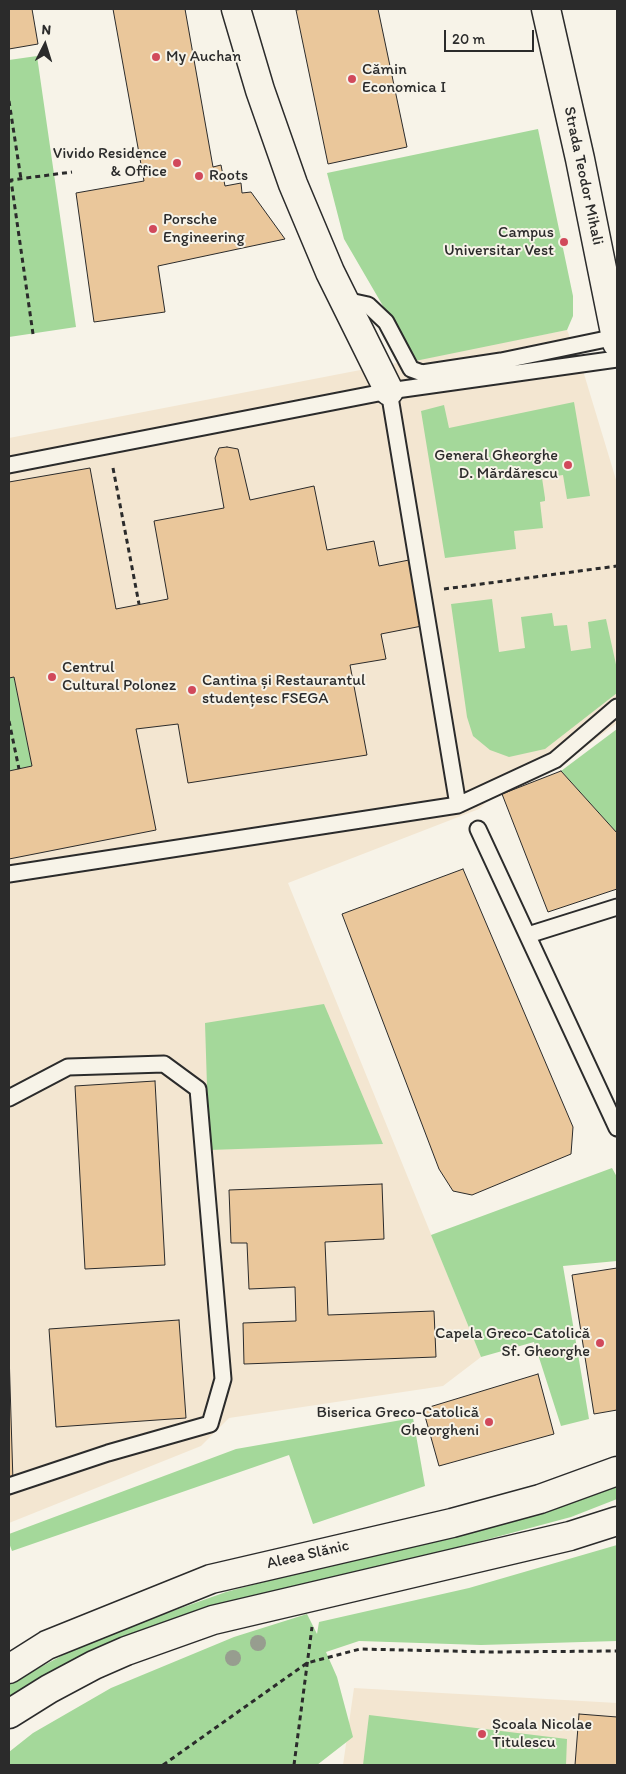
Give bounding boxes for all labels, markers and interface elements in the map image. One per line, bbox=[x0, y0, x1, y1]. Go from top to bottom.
north arrow bbox=[20, 20, 70, 70]
scale bar bbox=[446, 20, 536, 52]
text: N bbox=[41, 21, 52, 38]
text: 20 m bbox=[452, 30, 485, 48]
place label: My Auchan bbox=[166, 47, 241, 67]
marker: My Auchan bbox=[150, 51, 162, 63]
place label: Cămin Economica I bbox=[362, 60, 446, 98]
marker: Cămin Economica I bbox=[346, 73, 358, 85]
street label: Strada Teodor Mihali bbox=[559, 105, 607, 247]
place label: Vivido Residence & Office bbox=[53, 144, 167, 182]
marker: Vivido Residence & Office bbox=[171, 157, 183, 169]
place label: Roots bbox=[209, 166, 248, 186]
marker: Roots bbox=[193, 170, 205, 182]
place label: Porsche Engineering bbox=[163, 210, 245, 248]
marker: Porsche Engineering bbox=[147, 223, 159, 235]
place label: Campus Universitar Vest bbox=[444, 223, 554, 261]
marker: Campus Universitar Vest bbox=[558, 236, 570, 248]
place label: General Gheorghe D. Mărdărescu bbox=[434, 446, 558, 484]
marker: General Gheorghe D. Mărdărescu bbox=[562, 459, 574, 471]
place label: Centrul Cultural Polonez bbox=[62, 658, 176, 696]
marker: Centrul Cultural Polonez bbox=[46, 671, 58, 683]
place label: Cantina și Restaurantul studențesc FSEGA bbox=[202, 671, 366, 709]
marker: Cantina și Restaurantul studențesc FSEGA bbox=[186, 684, 198, 696]
place label: Capela Greco-Catolică Sf. Gheorghe bbox=[435, 1324, 590, 1362]
marker: Capela Greco-Catolică Sf. Gheorghe bbox=[594, 1337, 606, 1349]
place label: Biserica Greco-Catolică Gheorgheni bbox=[316, 1403, 479, 1441]
marker: Biserica Greco-Catolică Gheorgheni bbox=[483, 1416, 495, 1428]
street label: Aleea Slănic bbox=[265, 1536, 351, 1574]
place label: Școala Nicolae Titulescu bbox=[492, 1715, 592, 1753]
marker: Școala Nicolae Titulescu bbox=[476, 1728, 488, 1740]

